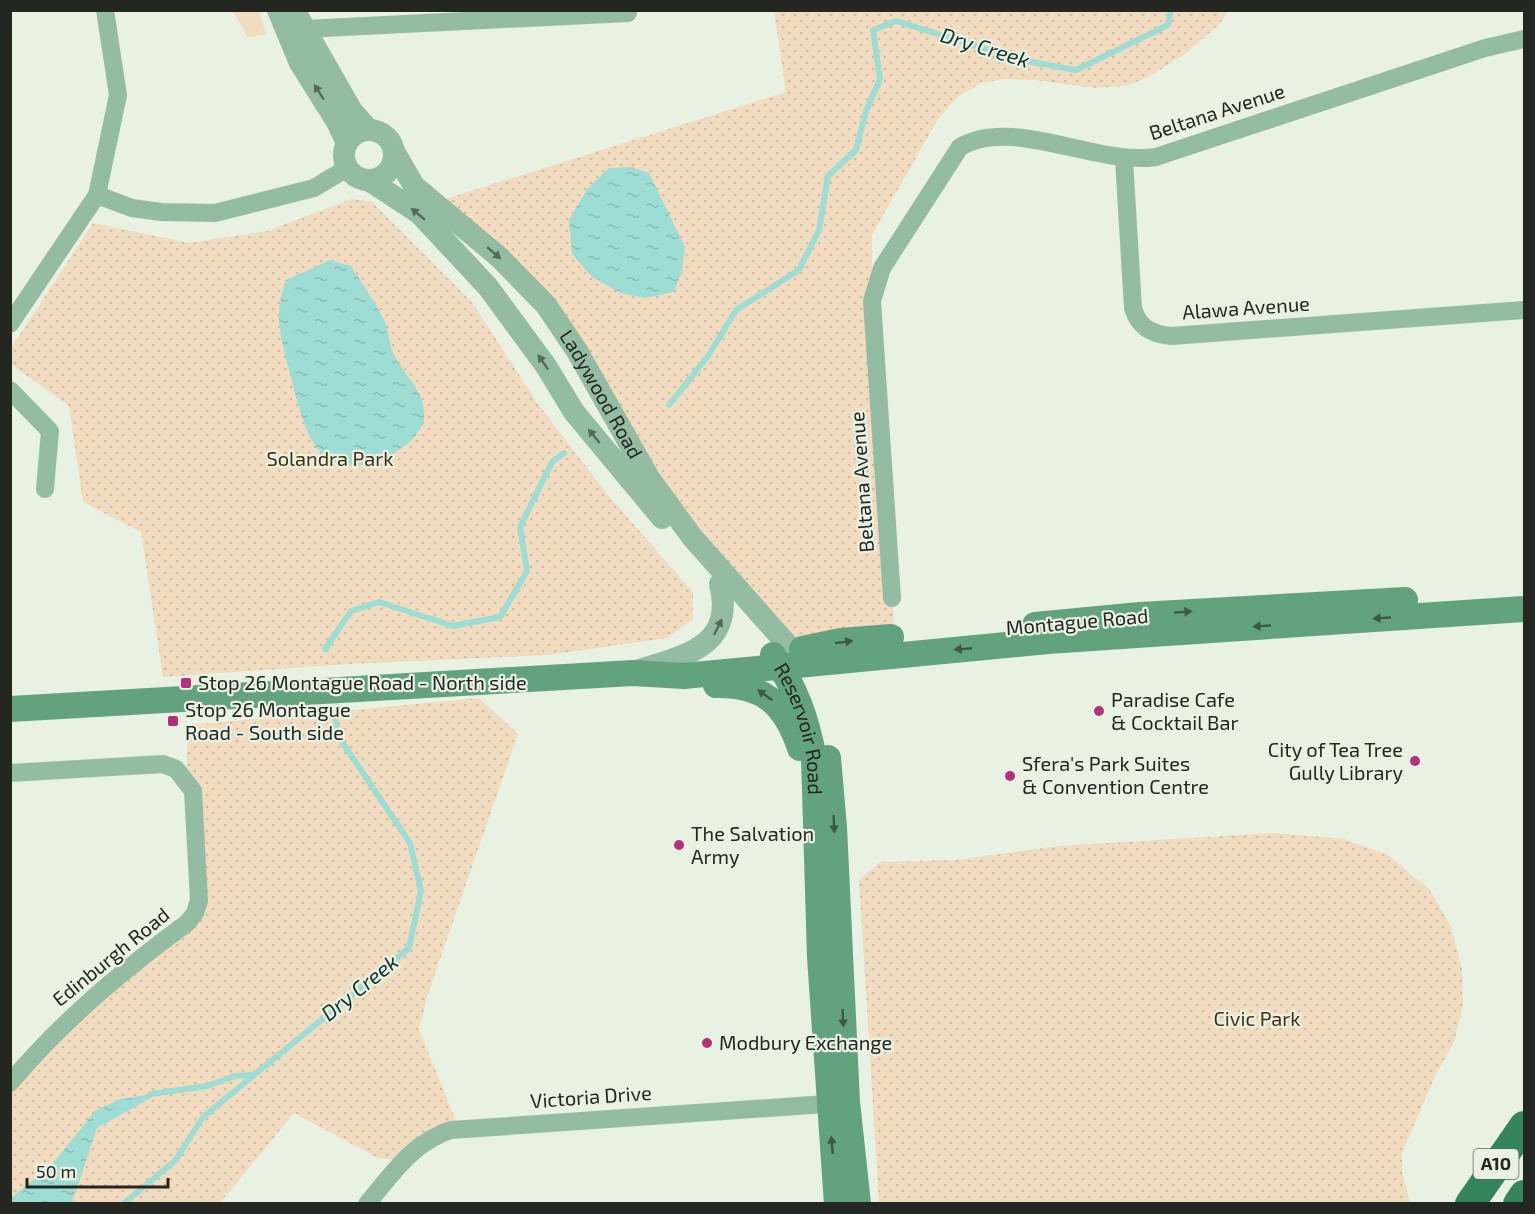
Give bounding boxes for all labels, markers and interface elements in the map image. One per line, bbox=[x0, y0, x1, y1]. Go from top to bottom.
water label: Dry Creek bbox=[938, 21, 1033, 73]
street label: Beltana Avenue bbox=[1146, 78, 1288, 144]
one-way arrow bbox=[313, 84, 324, 100]
one-way arrow bbox=[411, 208, 426, 221]
one-way arrow bbox=[486, 246, 501, 259]
street label: Alawa Avenue bbox=[1181, 291, 1310, 323]
street label: Ladywood Road bbox=[555, 325, 648, 462]
one-way arrow bbox=[538, 354, 549, 370]
street label: Beltana Avenue bbox=[844, 411, 878, 553]
one-way arrow bbox=[588, 429, 601, 444]
park label: Solandra Park bbox=[267, 446, 393, 470]
street label: Montague Road bbox=[1005, 603, 1149, 639]
one-way arrow bbox=[1174, 608, 1193, 617]
one-way arrow bbox=[1373, 614, 1392, 623]
one-way arrow bbox=[713, 618, 722, 635]
one-way arrow bbox=[1252, 622, 1271, 631]
one-way arrow bbox=[834, 637, 853, 646]
one-way arrow bbox=[953, 644, 972, 654]
street label: Reservoir Road bbox=[770, 658, 828, 795]
place label: Stop 26 Montague Road - North side bbox=[198, 670, 527, 694]
marker: Stop 26 Montague Road - North side bbox=[179, 676, 193, 690]
place label: Paradise Cafe & Cocktail Bar bbox=[1111, 687, 1238, 734]
one-way arrow bbox=[757, 689, 773, 701]
place label: Stop 26 Montague Road - South side bbox=[185, 697, 351, 744]
marker: Paradise Cafe & Cocktail Bar bbox=[1092, 704, 1106, 718]
marker: Stop 26 Montague Road - South side bbox=[166, 714, 180, 728]
place label: City of Tea Tree Gully Library bbox=[1268, 737, 1403, 784]
place label: Sfera's Park Suites & Convention Centre bbox=[1022, 751, 1209, 798]
marker: City of Tea Tree Gully Library bbox=[1408, 754, 1422, 768]
marker: Sfera's Park Suites & Convention Centre bbox=[1003, 769, 1017, 783]
one-way arrow bbox=[830, 814, 839, 833]
place label: The Salvation Army bbox=[691, 821, 814, 868]
marker: The Salvation Army bbox=[672, 838, 686, 852]
street label: Edinburgh Road bbox=[47, 902, 174, 1011]
water label: Dry Creek bbox=[316, 948, 403, 1026]
park label: Civic Park bbox=[1213, 1006, 1301, 1030]
one-way arrow bbox=[839, 1009, 848, 1028]
place label: Modbury Exchange bbox=[719, 1030, 892, 1054]
marker: Modbury Exchange bbox=[700, 1036, 714, 1050]
street label: Victoria Drive bbox=[529, 1080, 653, 1112]
one-way arrow bbox=[827, 1136, 837, 1155]
road number: A10 bbox=[1474, 1149, 1518, 1179]
scale bar bbox=[27, 1151, 168, 1189]
text: 50 m bbox=[36, 1160, 76, 1182]

